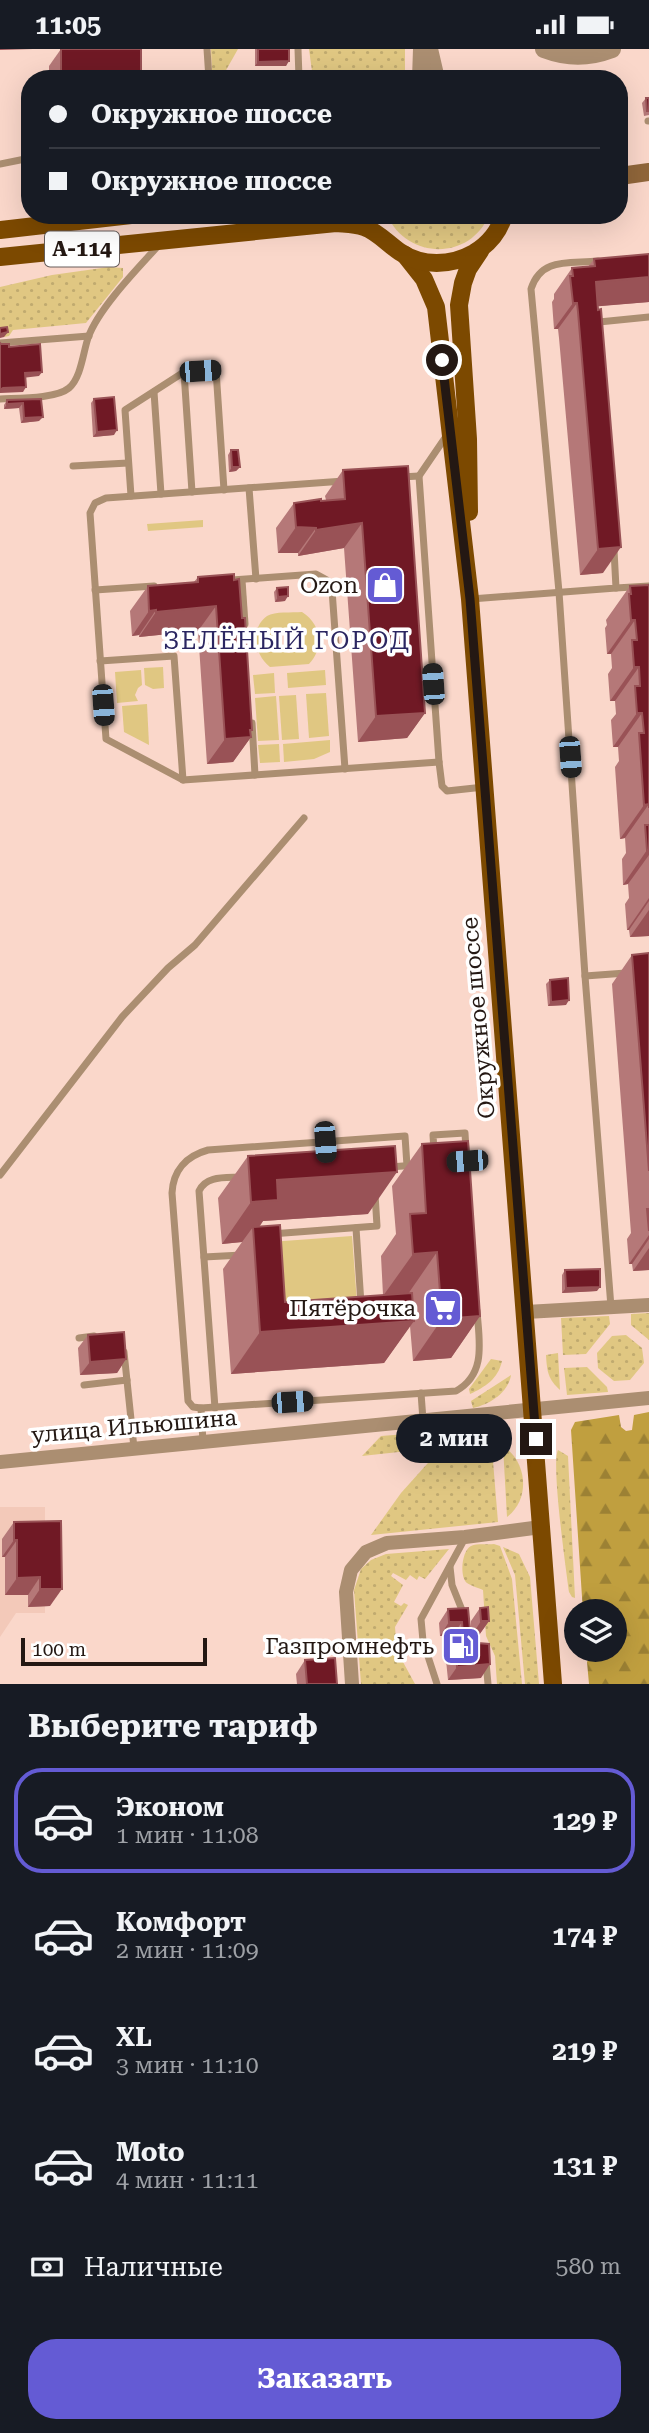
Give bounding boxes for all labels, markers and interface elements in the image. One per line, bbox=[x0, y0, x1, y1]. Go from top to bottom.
text: 11:05 bbox=[35, 10, 101, 40]
text: Окружное шоссе bbox=[91, 99, 332, 129]
text: Окружное шоссе bbox=[91, 166, 332, 196]
road number: А-114 bbox=[45, 231, 119, 267]
route start bbox=[426, 344, 458, 376]
car bbox=[179, 359, 222, 383]
shop icon: Ozon bbox=[364, 564, 406, 606]
place label: Ozon bbox=[300, 572, 358, 599]
district label: ЗЕЛЁНЫЙ ГОРОД bbox=[163, 626, 411, 655]
car bbox=[422, 662, 445, 706]
car bbox=[92, 683, 115, 727]
car bbox=[559, 735, 582, 779]
street label: Окружное шоссе bbox=[456, 916, 501, 1120]
car bbox=[314, 1120, 337, 1164]
car bbox=[446, 1149, 489, 1173]
supermarket icon: Пятёрочка bbox=[422, 1287, 464, 1329]
place label: Пятёрочка bbox=[289, 1295, 417, 1322]
car bbox=[271, 1390, 314, 1414]
street label: улица Ильюшина bbox=[30, 1404, 238, 1449]
callout: 2 мин bbox=[396, 1415, 512, 1463]
route end bbox=[520, 1423, 552, 1455]
text: 2 мин bbox=[420, 1425, 488, 1452]
map controls bbox=[564, 1599, 627, 1662]
button: layers bbox=[564, 1599, 627, 1662]
fuel station icon: Газпромнефть bbox=[440, 1625, 482, 1667]
place label: Газпромнефть bbox=[265, 1633, 434, 1660]
scale bar bbox=[21, 1635, 206, 1667]
text: 100 m bbox=[32, 1638, 86, 1661]
text: Выберите тариф bbox=[28, 1707, 318, 1745]
icon: car bbox=[32, 1789, 95, 1852]
text: Эконом bbox=[116, 1792, 224, 1822]
text: 129 ₽ bbox=[552, 1806, 617, 1836]
text: 1 мин · 11:08 bbox=[116, 1822, 259, 1849]
icon: car bbox=[32, 1904, 95, 1967]
text: Комфорт bbox=[116, 1907, 246, 1937]
text: 174 ₽ bbox=[552, 1921, 617, 1951]
text: 2 мин · 11:09 bbox=[116, 1937, 259, 1964]
icon: car bbox=[32, 2019, 95, 2082]
text: XL bbox=[116, 2022, 152, 2052]
text: 219 ₽ bbox=[552, 2036, 617, 2066]
text: 3 мин · 11:10 bbox=[116, 2052, 259, 2079]
icon: car bbox=[32, 2134, 95, 2197]
text: Moto bbox=[116, 2137, 185, 2167]
text: 131 ₽ bbox=[552, 2151, 617, 2181]
text: 4 мин · 11:11 bbox=[116, 2167, 259, 2194]
icon: cash bbox=[28, 2248, 66, 2286]
text: Наличные bbox=[84, 2252, 223, 2282]
text: 580 m bbox=[556, 2253, 621, 2280]
button: Заказать bbox=[28, 2339, 621, 2419]

